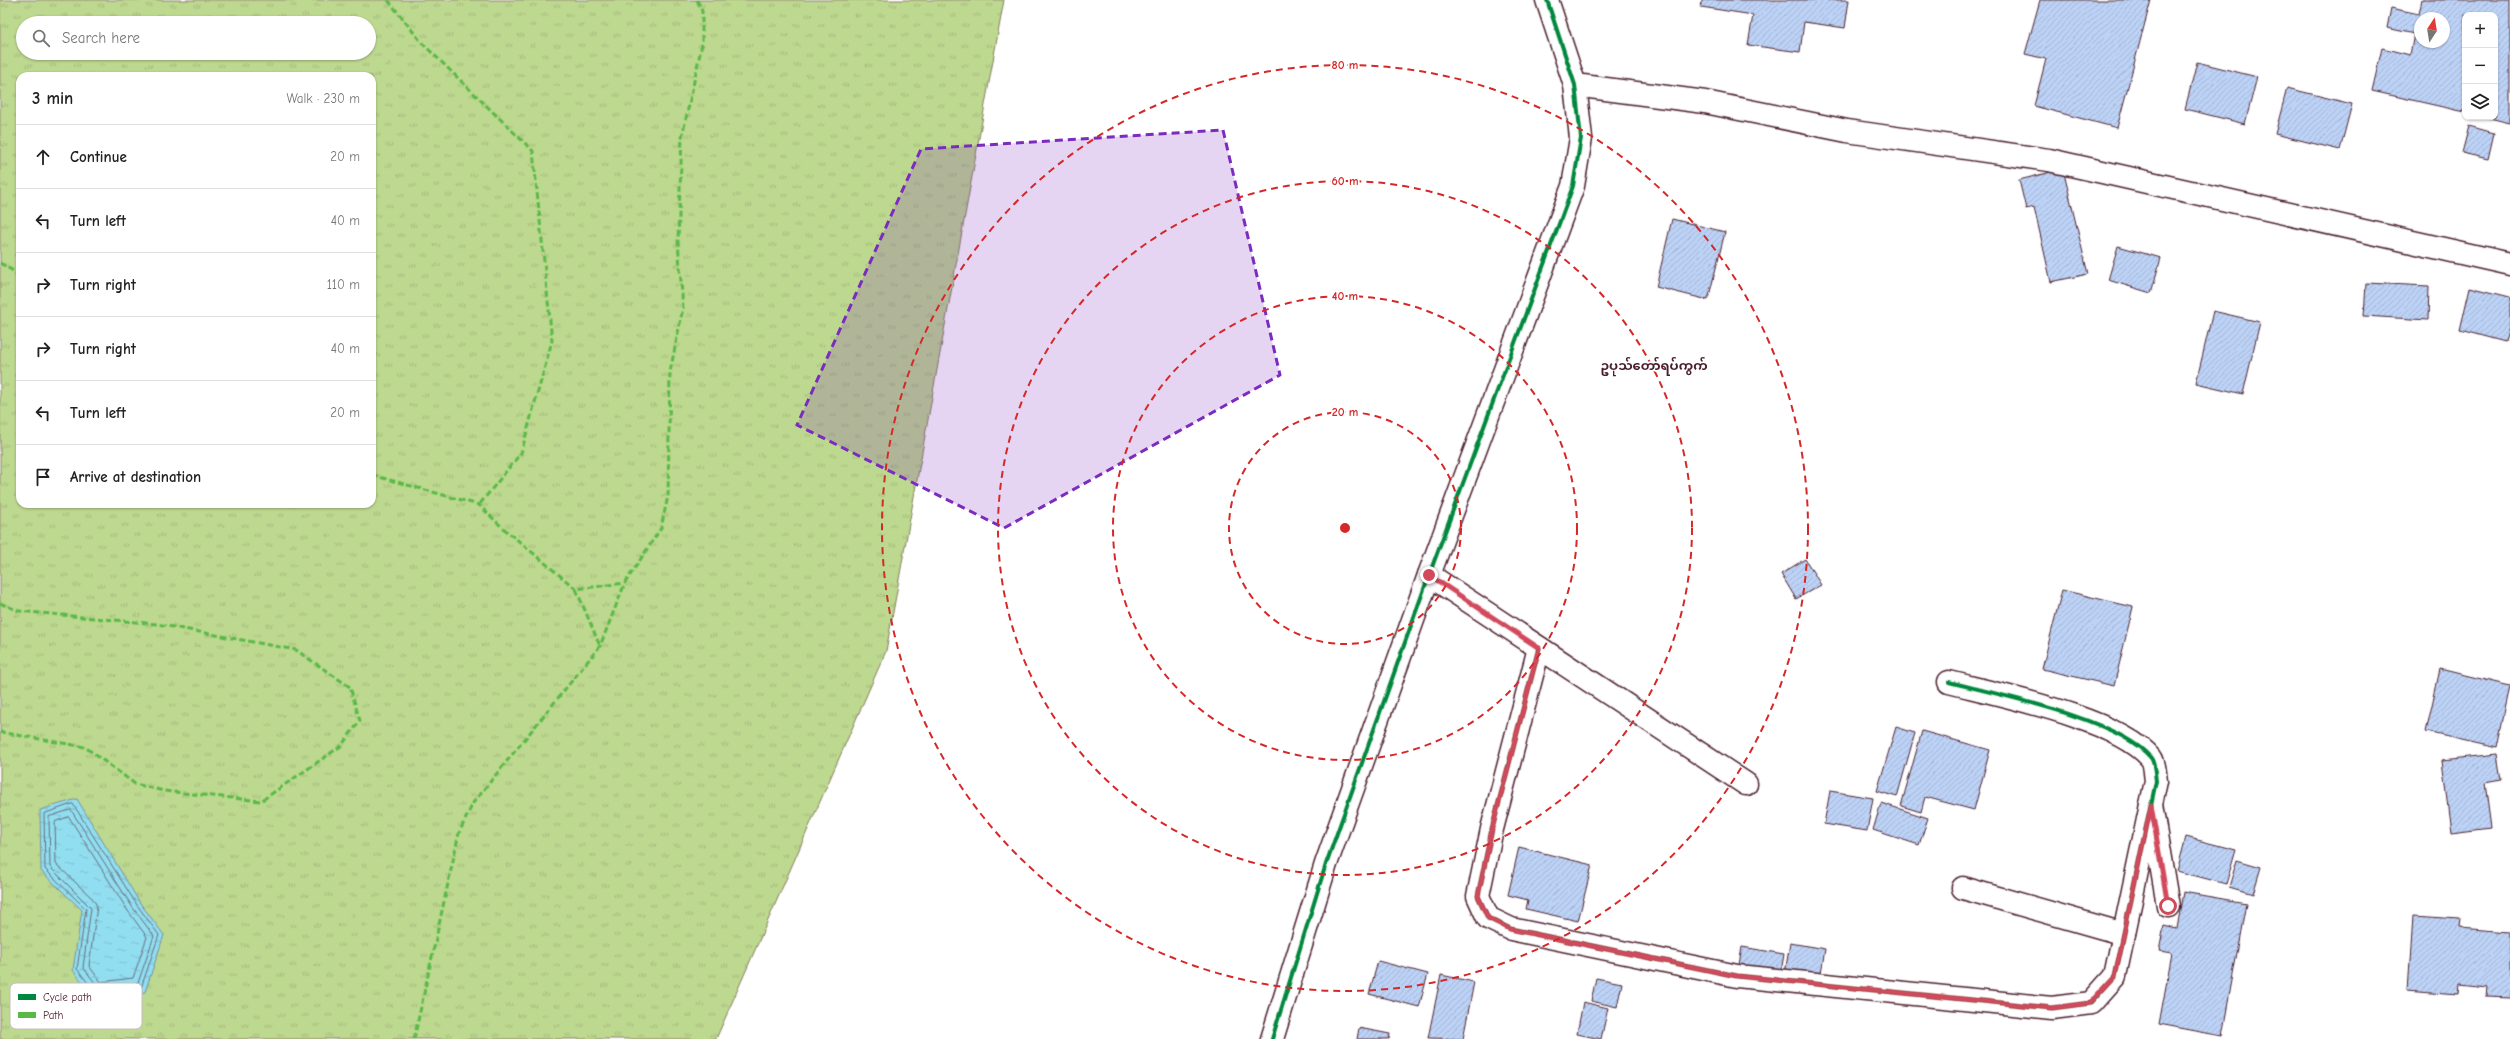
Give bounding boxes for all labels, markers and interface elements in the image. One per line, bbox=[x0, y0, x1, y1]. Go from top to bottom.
north arrow bbox=[2414, 12, 2450, 48]
map controls bbox=[2462, 12, 2498, 120]
button: + bbox=[2462, 12, 2498, 48]
search box bbox=[16, 16, 376, 60]
icon: search bbox=[30, 27, 52, 49]
text: Search here bbox=[62, 29, 140, 47]
button: − bbox=[2462, 48, 2498, 84]
text: 80 m bbox=[1332, 58, 1358, 72]
button: layers bbox=[2462, 84, 2498, 120]
text: 3 min bbox=[32, 89, 73, 108]
text: Walk · 230 m bbox=[286, 91, 360, 106]
icon: ahead bbox=[32, 146, 54, 168]
text: Continue bbox=[70, 148, 127, 166]
text: 20 m bbox=[330, 149, 360, 164]
text: 60 m bbox=[1332, 174, 1358, 188]
icon: left bbox=[32, 210, 54, 232]
text: Turn left bbox=[70, 212, 126, 230]
text: 40 m bbox=[331, 213, 360, 228]
icon: right bbox=[32, 274, 54, 296]
text: Turn right bbox=[70, 276, 136, 294]
text: 110 m bbox=[327, 277, 360, 292]
text: 40 m bbox=[1332, 289, 1358, 303]
icon: right bbox=[32, 338, 54, 360]
text: Turn right bbox=[70, 340, 136, 358]
text: 40 m bbox=[331, 341, 360, 356]
district label: ဥပုသ်တော်ရပ်ကွက် bbox=[1600, 356, 1708, 377]
icon: left bbox=[32, 402, 54, 424]
text: Turn left bbox=[70, 404, 126, 422]
text: 20 m bbox=[330, 405, 360, 420]
text: 20 m bbox=[1332, 405, 1358, 419]
icon: arrive bbox=[32, 466, 54, 488]
text: Arrive at destination bbox=[70, 468, 201, 486]
centre of rings bbox=[1338, 521, 1352, 535]
route end bbox=[1420, 566, 1438, 584]
route start bbox=[2159, 897, 2177, 915]
legend bbox=[10, 983, 142, 1029]
text: Cycle path bbox=[43, 991, 92, 1004]
text: Path bbox=[43, 1009, 64, 1022]

